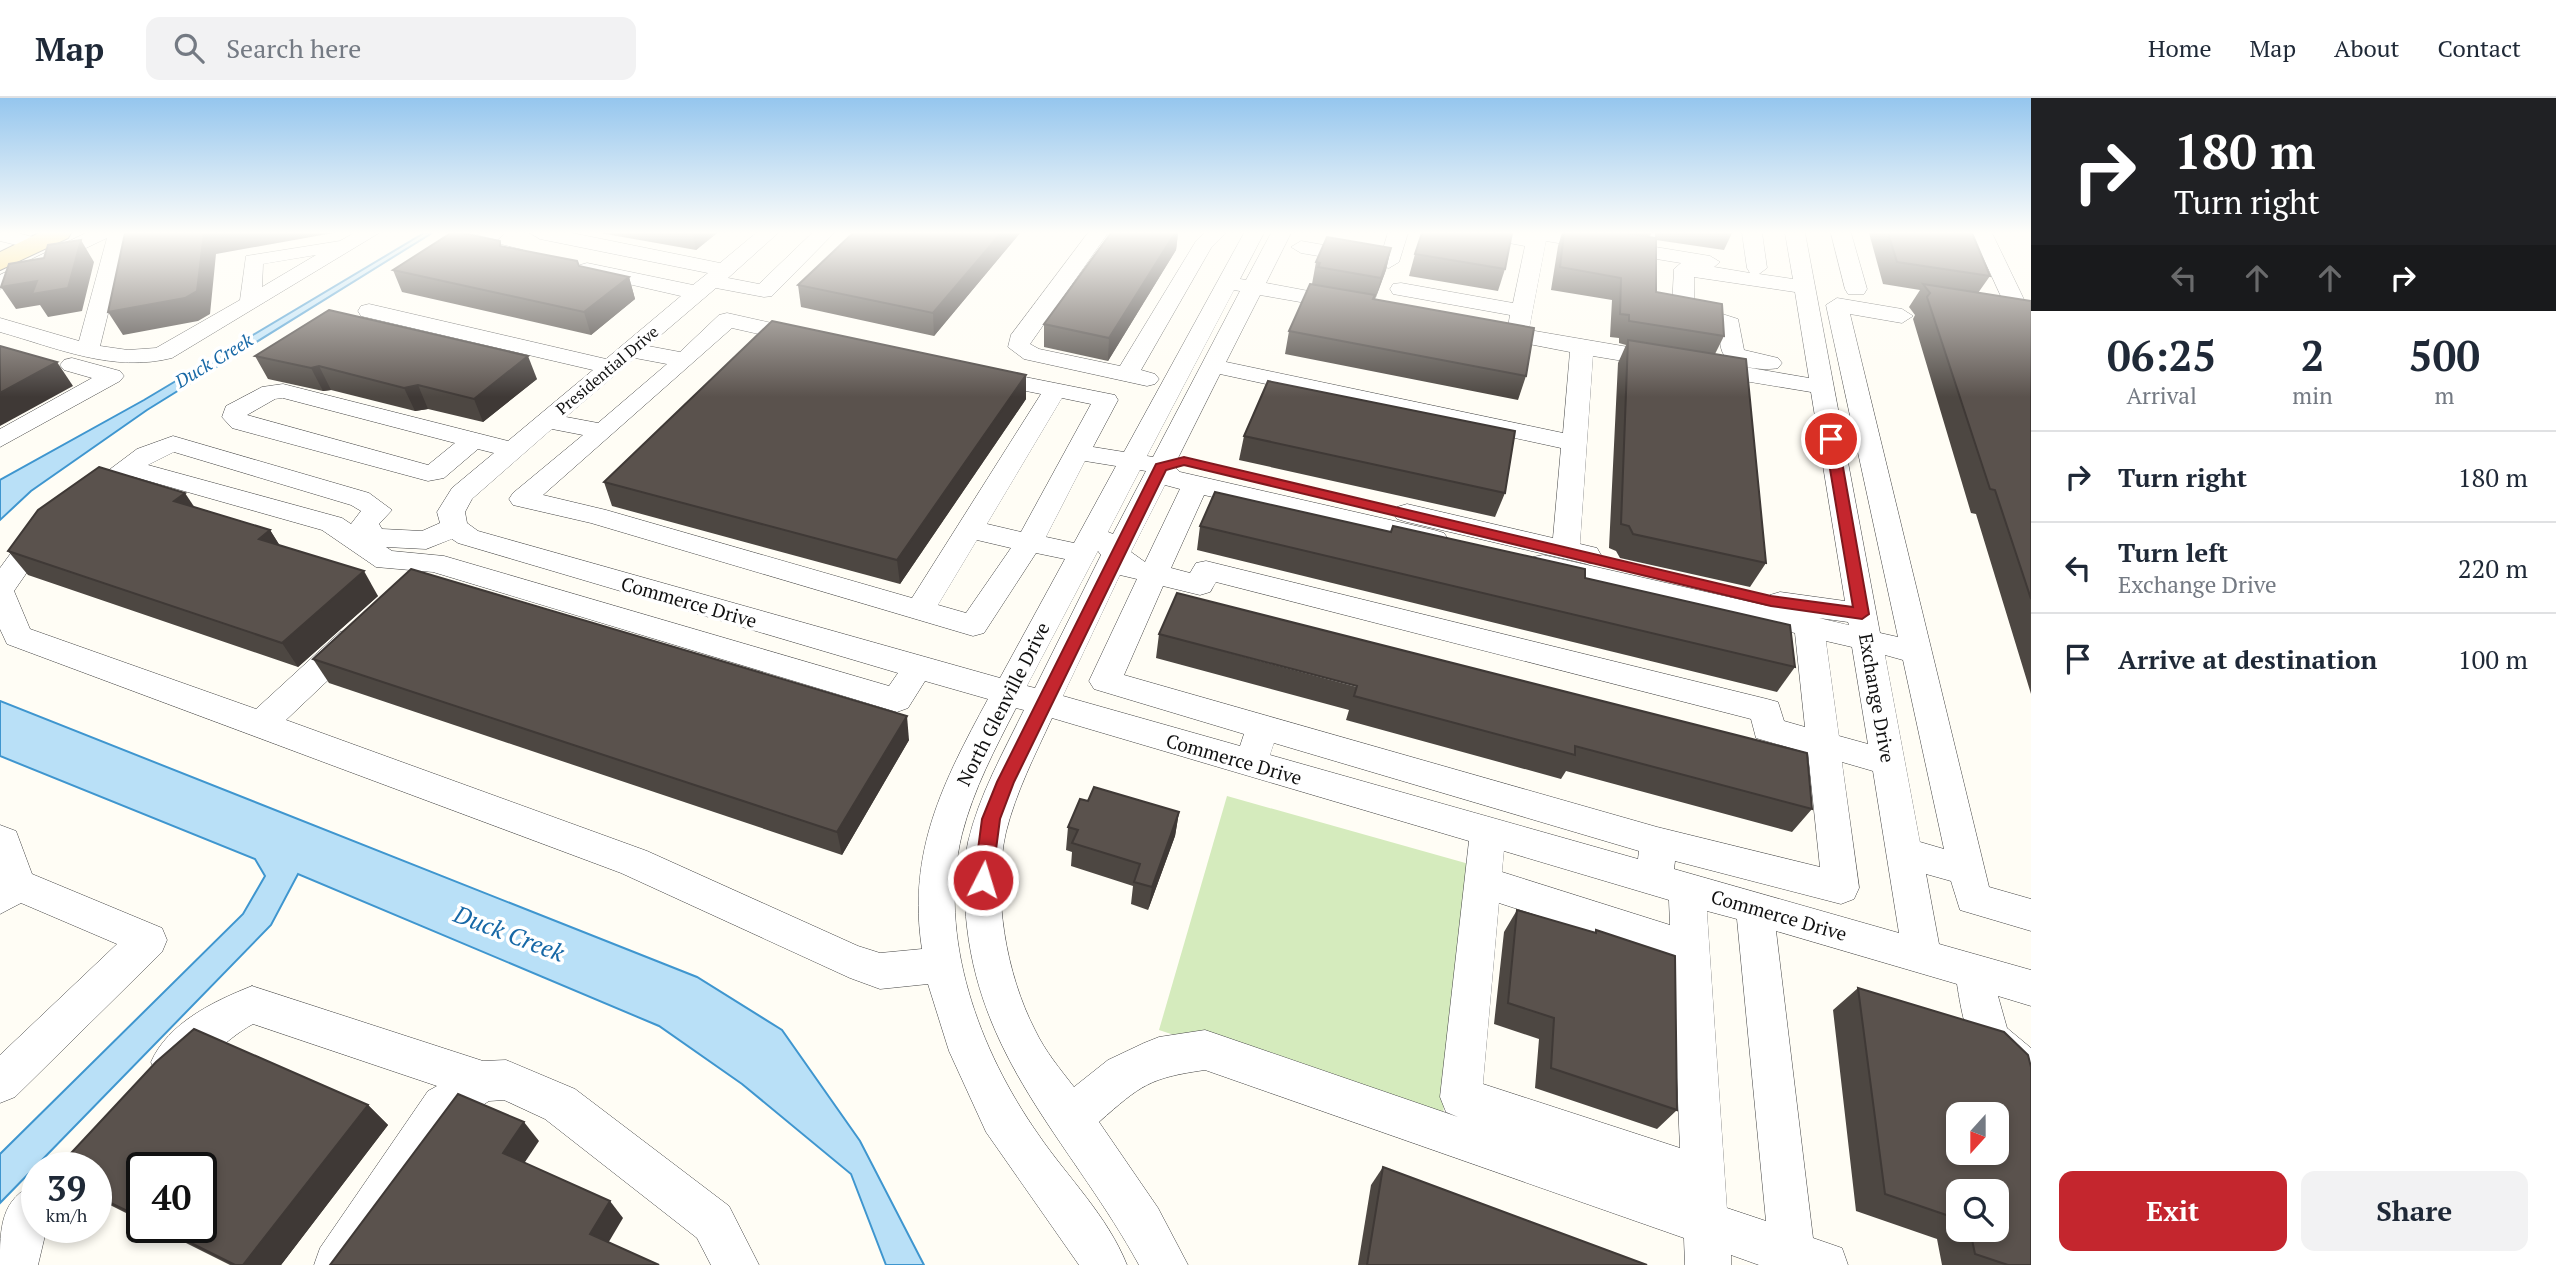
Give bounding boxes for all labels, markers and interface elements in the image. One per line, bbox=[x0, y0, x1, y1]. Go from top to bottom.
search box bbox=[146, 17, 636, 80]
text: Map bbox=[35, 27, 104, 70]
icon: search bbox=[170, 29, 208, 67]
text: Search here bbox=[226, 31, 361, 65]
text: Home bbox=[2148, 32, 2212, 64]
text: Map bbox=[2250, 32, 2296, 64]
text: About bbox=[2334, 32, 2400, 64]
text: Contact bbox=[2438, 32, 2521, 64]
text: 180 m bbox=[2174, 118, 2316, 183]
icon: right bbox=[2059, 126, 2150, 217]
text: Turn right bbox=[2174, 181, 2320, 223]
icon: left bbox=[2165, 259, 2203, 297]
icon: ahead bbox=[2238, 259, 2276, 297]
icon: ahead bbox=[2311, 259, 2349, 297]
icon: right bbox=[2384, 259, 2422, 297]
street label: Presidential Drive bbox=[551, 321, 663, 419]
water label: Duck Creek bbox=[169, 327, 257, 393]
text: 06:25 bbox=[2107, 327, 2216, 383]
text: 2 bbox=[2301, 327, 2324, 383]
text: 500 bbox=[2409, 327, 2480, 383]
text: Arrival bbox=[2126, 380, 2197, 411]
text: min bbox=[2292, 380, 2333, 411]
text: m bbox=[2434, 380, 2454, 411]
pin bbox=[1801, 409, 1861, 469]
icon: arrive bbox=[1812, 420, 1850, 458]
icon: right bbox=[2059, 458, 2097, 496]
text: Turn right bbox=[2118, 460, 2247, 494]
text: 180 m bbox=[2458, 460, 2528, 494]
text: Turn left bbox=[2118, 535, 2228, 569]
icon: left bbox=[2059, 549, 2097, 587]
text: 220 m bbox=[2458, 551, 2528, 585]
text: Exchange Drive bbox=[2118, 569, 2277, 600]
street label: Commerce Drive bbox=[618, 570, 760, 633]
street label: North Glenville Drive bbox=[950, 618, 1055, 790]
street label: Exchange Drive bbox=[1854, 631, 1901, 765]
icon: arrive bbox=[2059, 640, 2097, 678]
text: Arrive at destination bbox=[2118, 642, 2377, 676]
text: 100 m bbox=[2458, 642, 2528, 676]
street label: Commerce Drive bbox=[1163, 727, 1305, 790]
position arrow bbox=[946, 843, 1020, 917]
street label: Commerce Drive bbox=[1708, 883, 1850, 946]
water label: Duck Creek bbox=[449, 897, 570, 969]
north arrow bbox=[1946, 1102, 2009, 1166]
map controls bbox=[1946, 1102, 2009, 1242]
speed limit sign: 40 bbox=[126, 1152, 217, 1243]
text: 39 bbox=[47, 1165, 86, 1211]
button: Exit bbox=[2059, 1171, 2287, 1251]
button: Share bbox=[2301, 1171, 2528, 1251]
button: search bbox=[1946, 1179, 2009, 1242]
text: km/h bbox=[46, 1203, 87, 1227]

